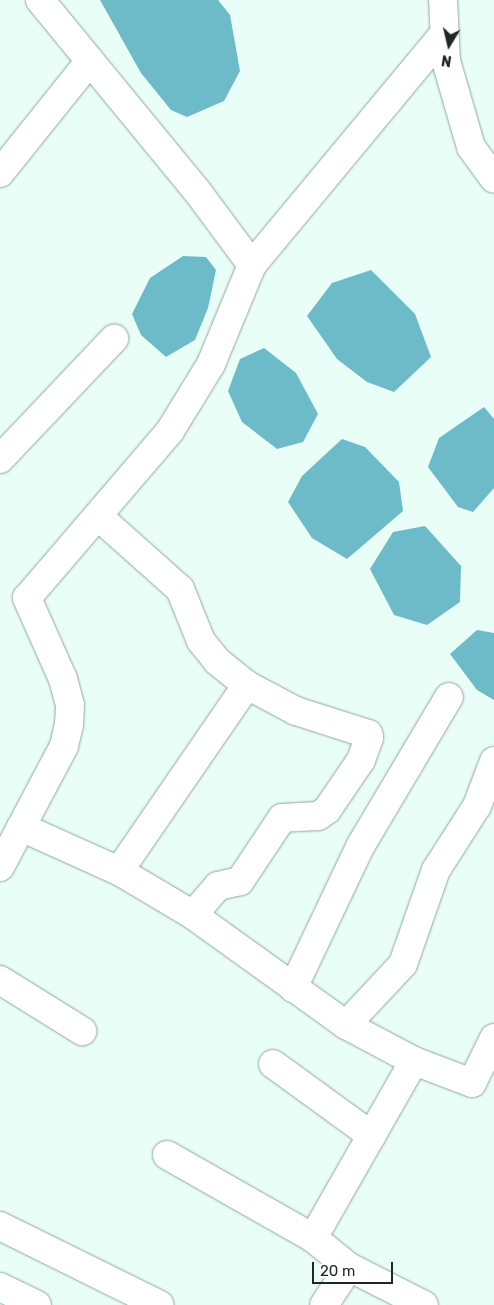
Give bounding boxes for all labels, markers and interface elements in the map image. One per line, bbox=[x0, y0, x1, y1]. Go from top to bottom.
north arrow bbox=[424, 20, 474, 70]
text: N bbox=[440, 51, 453, 69]
scale bar bbox=[314, 1252, 395, 1284]
text: 20 m bbox=[320, 1262, 355, 1280]

